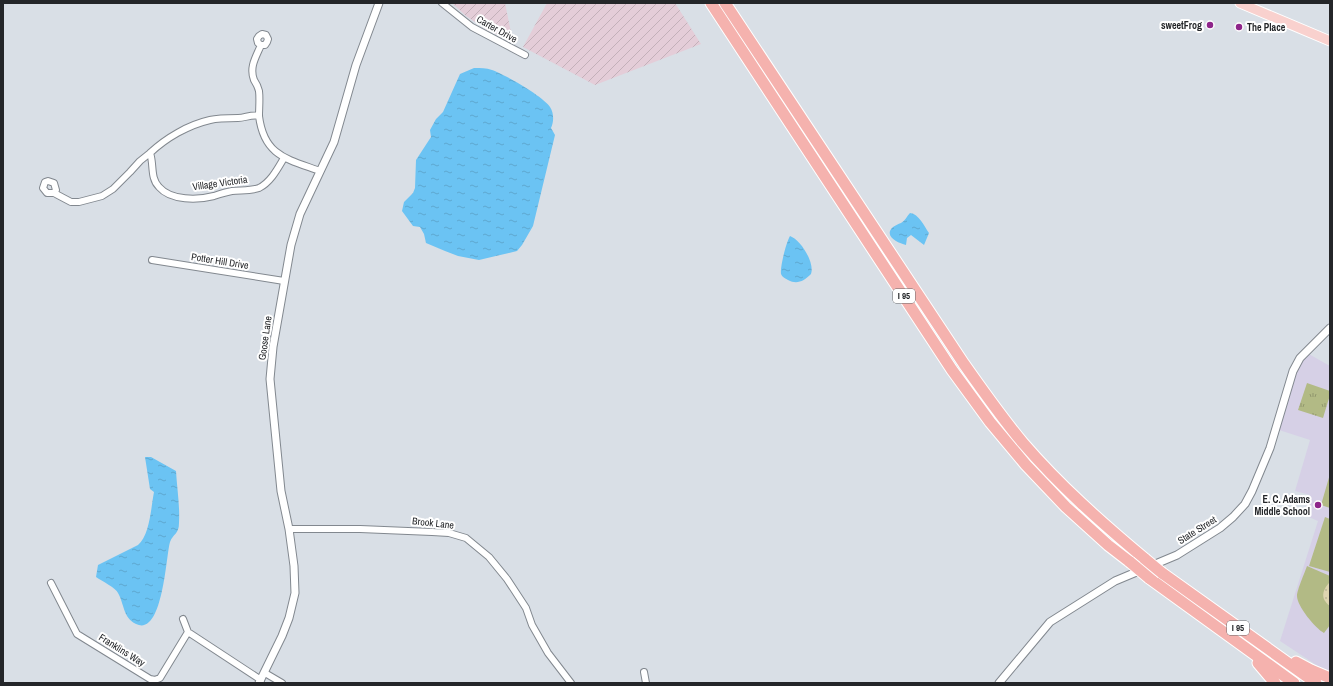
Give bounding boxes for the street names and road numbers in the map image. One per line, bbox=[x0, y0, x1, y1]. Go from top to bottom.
street label: Carter Drive bbox=[474, 12, 520, 46]
street label: Village Victoria bbox=[192, 173, 249, 193]
street label: Potter Hill Drive bbox=[190, 250, 250, 272]
road number: I 95 bbox=[893, 289, 915, 303]
street label: Goose Lane bbox=[255, 315, 275, 361]
street label: State Street bbox=[1175, 513, 1219, 547]
street label: Brook Lane bbox=[411, 514, 455, 532]
road number: I 95 bbox=[1227, 621, 1249, 635]
street label: Franklins Way bbox=[96, 631, 148, 670]

